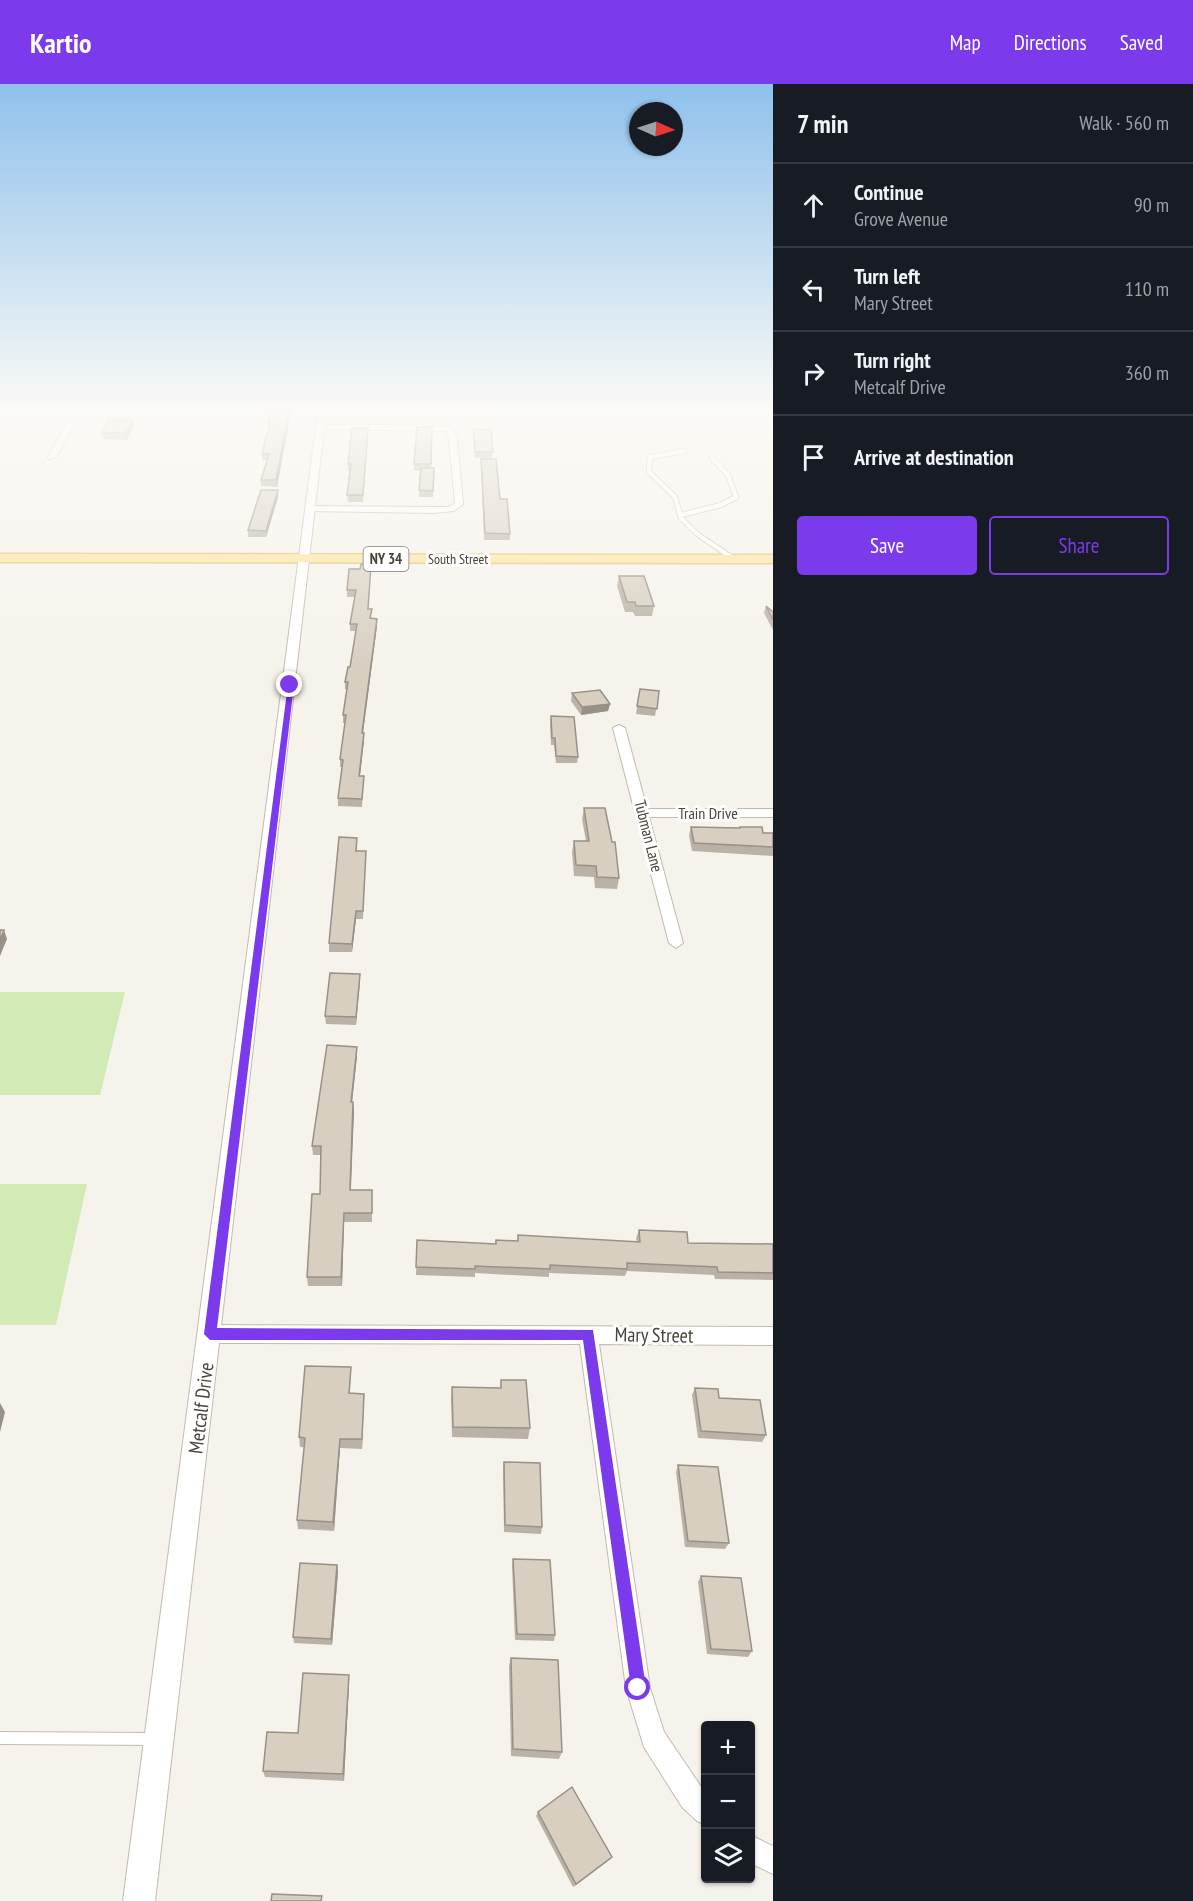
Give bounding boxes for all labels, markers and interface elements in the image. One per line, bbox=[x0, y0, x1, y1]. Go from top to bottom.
text: Kartio bbox=[30, 24, 92, 61]
text: Map bbox=[950, 29, 981, 56]
text: Directions bbox=[1014, 29, 1087, 56]
text: Saved bbox=[1120, 29, 1163, 56]
north arrow bbox=[629, 102, 683, 156]
text: 7 min bbox=[797, 107, 848, 140]
text: Walk · 560 m bbox=[1079, 110, 1169, 136]
text: Continue bbox=[854, 178, 924, 206]
icon: ahead bbox=[797, 189, 830, 222]
text: 90 m bbox=[1134, 192, 1169, 218]
text: Grove Avenue bbox=[854, 206, 948, 232]
text: Turn left bbox=[854, 262, 920, 290]
icon: left bbox=[797, 273, 830, 306]
text: 110 m bbox=[1125, 276, 1169, 302]
text: Mary Street bbox=[854, 290, 933, 316]
text: Turn right bbox=[854, 346, 931, 374]
icon: right bbox=[797, 357, 830, 390]
text: 360 m bbox=[1125, 360, 1169, 386]
text: Metcalf Drive bbox=[854, 374, 946, 400]
icon: arrive bbox=[797, 441, 830, 474]
text: Arrive at destination bbox=[854, 443, 1014, 471]
button: Save bbox=[797, 516, 977, 575]
button: Share bbox=[989, 516, 1169, 575]
road number: NY 34 bbox=[364, 547, 408, 571]
street label: South Street bbox=[428, 550, 488, 568]
route end bbox=[276, 671, 302, 697]
street label: Tubman Lane bbox=[630, 798, 668, 874]
street label: Train Drive bbox=[678, 803, 738, 823]
street label: Mary Street bbox=[614, 1321, 694, 1349]
street label: Metcalf Drive bbox=[183, 1361, 219, 1455]
route start bbox=[624, 1674, 650, 1700]
map controls bbox=[701, 1721, 755, 1883]
button: + bbox=[701, 1721, 755, 1775]
button: − bbox=[701, 1775, 755, 1829]
button: layers bbox=[701, 1829, 755, 1883]

